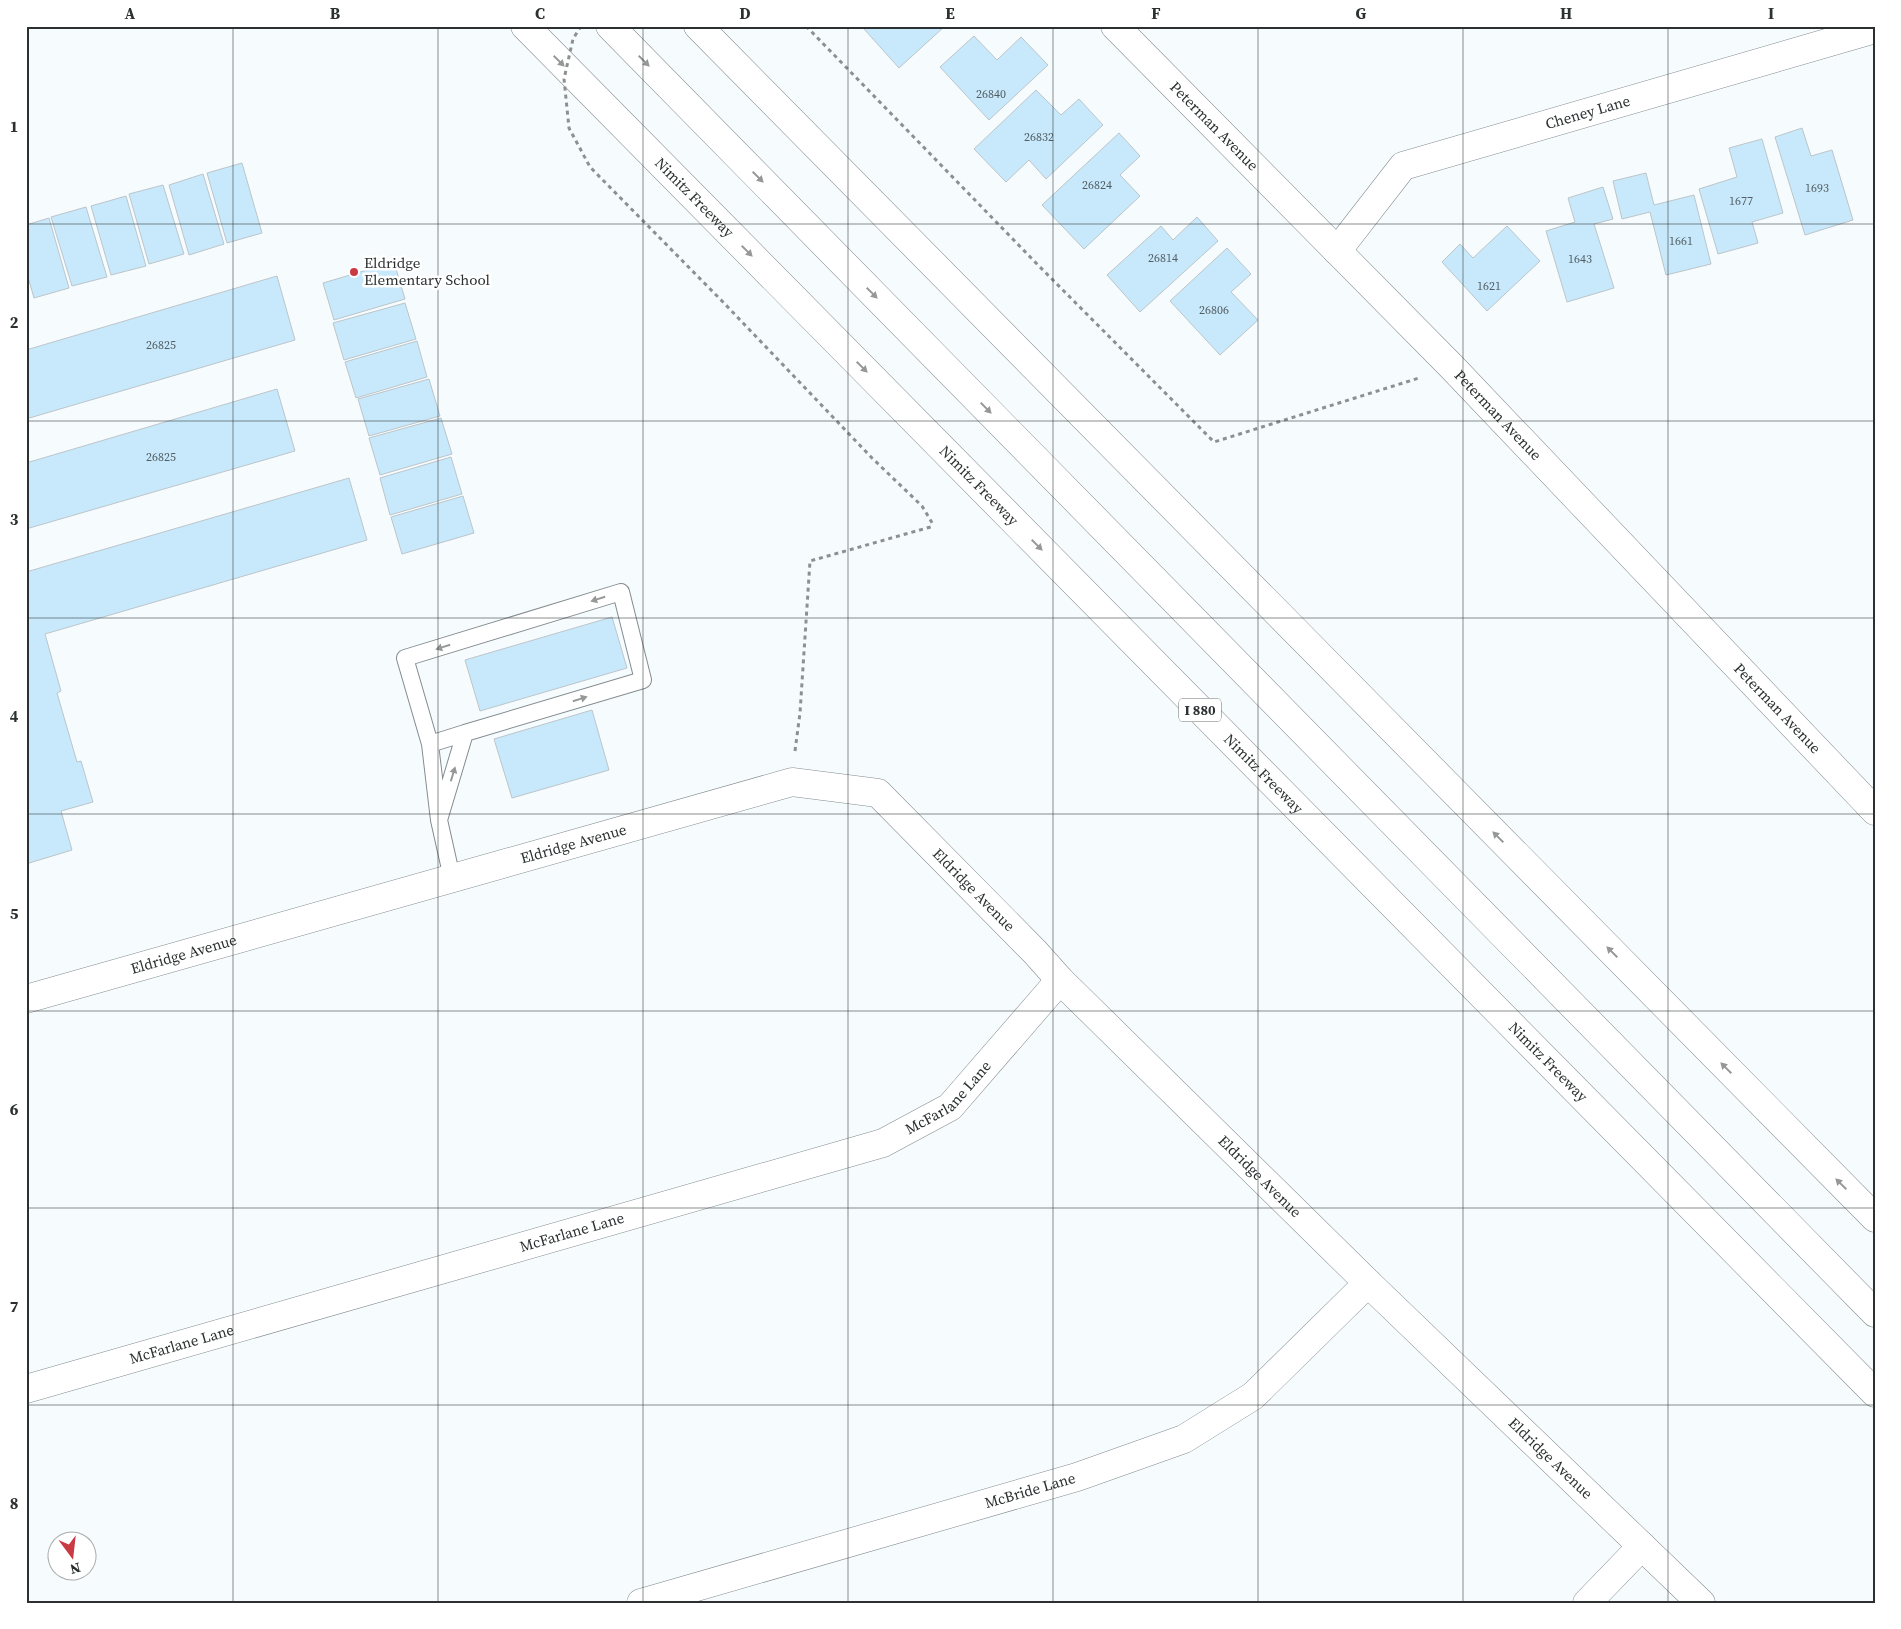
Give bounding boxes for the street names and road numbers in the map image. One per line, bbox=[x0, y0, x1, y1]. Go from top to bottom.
street label: Peterman Avenue bbox=[1166, 77, 1264, 176]
street label: Cheney Lane bbox=[1543, 90, 1633, 134]
street label: Nimitz Freeway bbox=[650, 152, 739, 242]
street label: Peterman Avenue bbox=[1450, 365, 1547, 465]
street label: Nimitz Freeway bbox=[935, 441, 1024, 530]
street label: Peterman Avenue bbox=[1729, 658, 1826, 758]
road number: I 880 bbox=[1179, 698, 1221, 722]
street label: Nimitz Freeway bbox=[1220, 729, 1308, 818]
street label: Eldridge Avenue bbox=[518, 818, 629, 868]
street label: Eldridge Avenue bbox=[928, 843, 1020, 936]
street label: Eldridge Avenue bbox=[128, 929, 239, 979]
street label: Nimitz Freeway bbox=[1504, 1017, 1593, 1107]
street label: McFarlane Lane bbox=[901, 1056, 996, 1139]
street label: Eldridge Avenue bbox=[1214, 1130, 1307, 1222]
street label: McFarlane Lane bbox=[517, 1207, 627, 1257]
street label: McFarlane Lane bbox=[127, 1319, 237, 1369]
street label: Eldridge Avenue bbox=[1504, 1413, 1598, 1504]
street label: McBride Lane bbox=[982, 1467, 1078, 1513]

